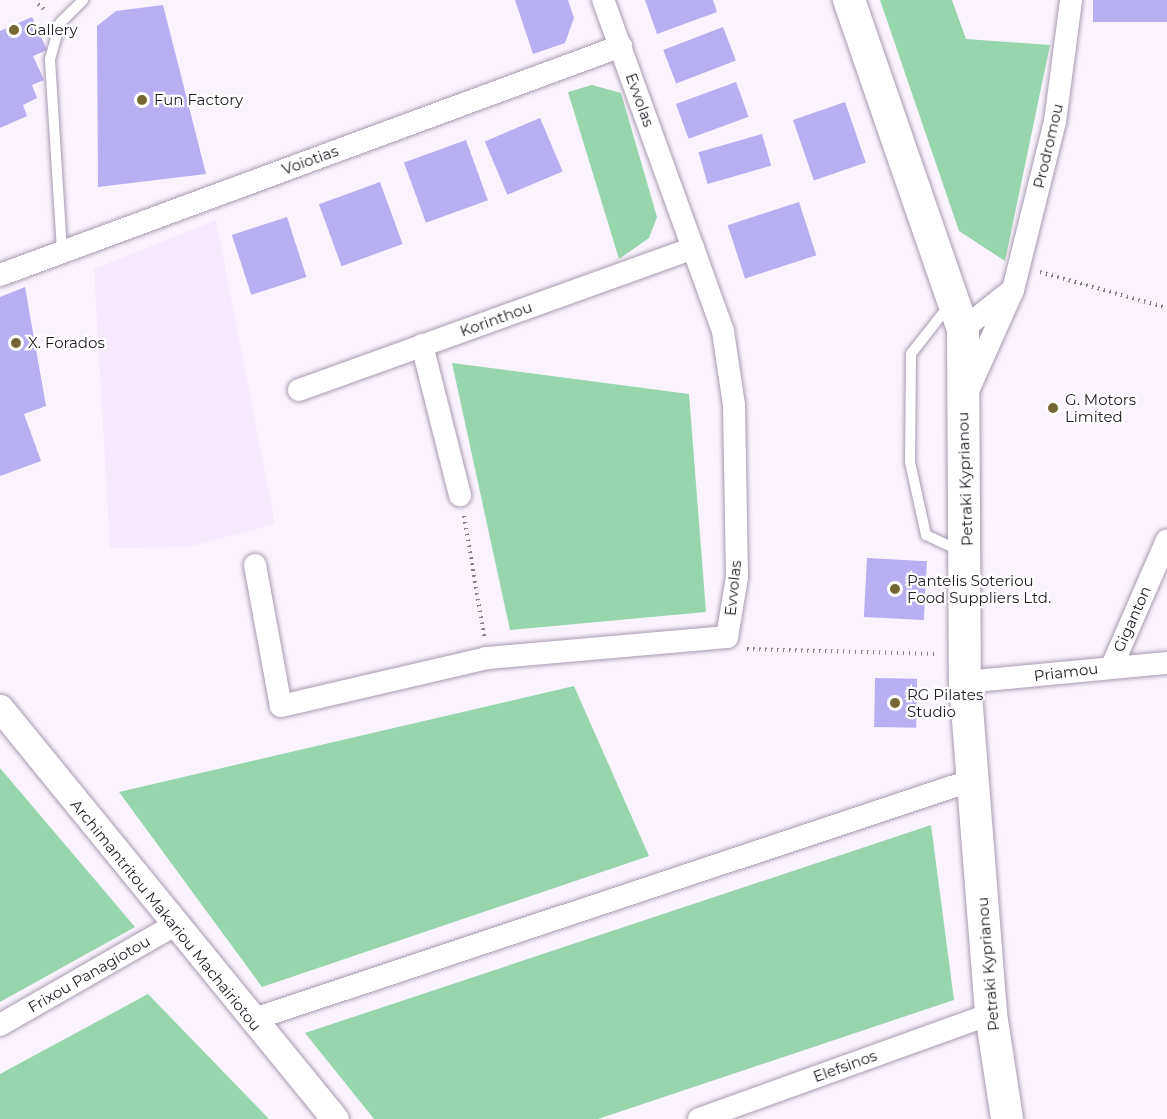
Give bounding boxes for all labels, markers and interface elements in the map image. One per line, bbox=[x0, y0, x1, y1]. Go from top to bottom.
place label: Gallery bbox=[26, 21, 78, 39]
marker: Gallery bbox=[7, 23, 21, 37]
street label: EvvoIas bbox=[622, 71, 658, 129]
place label: Fun Factory bbox=[154, 91, 243, 109]
marker: Fun Factory bbox=[135, 93, 149, 107]
street label: Prodromou bbox=[1030, 102, 1066, 190]
street label: Voiotias bbox=[279, 141, 341, 179]
street label: Korinthou bbox=[457, 298, 535, 340]
place label: X. Forados bbox=[28, 334, 105, 352]
marker: X. Forados bbox=[9, 336, 23, 350]
place label: G. Motors Limited bbox=[1065, 390, 1136, 425]
marker: G. Motors Limited bbox=[1046, 401, 1060, 415]
street label: Petraki Kyprianou bbox=[954, 412, 976, 546]
street label: EvvoIas bbox=[721, 559, 745, 617]
place label: Pantelis Soteriou Food Suppliers Ltd. bbox=[907, 571, 1051, 606]
marker: Pantelis Soteriou Food Suppliers Ltd. bbox=[888, 582, 902, 596]
street label: Giganton bbox=[1109, 583, 1155, 655]
street label: Priamou bbox=[1033, 659, 1099, 685]
place label: RG Pilates Studio bbox=[907, 685, 983, 720]
marker: RG Pilates Studio bbox=[888, 696, 902, 710]
street label: Archimantritou Makariou Machairiotou bbox=[67, 796, 265, 1034]
street label: Petraki Kyprianou bbox=[973, 896, 1003, 1032]
street label: Frixou Panagiotou bbox=[25, 932, 153, 1016]
street label: Elefsinos bbox=[811, 1046, 879, 1086]

